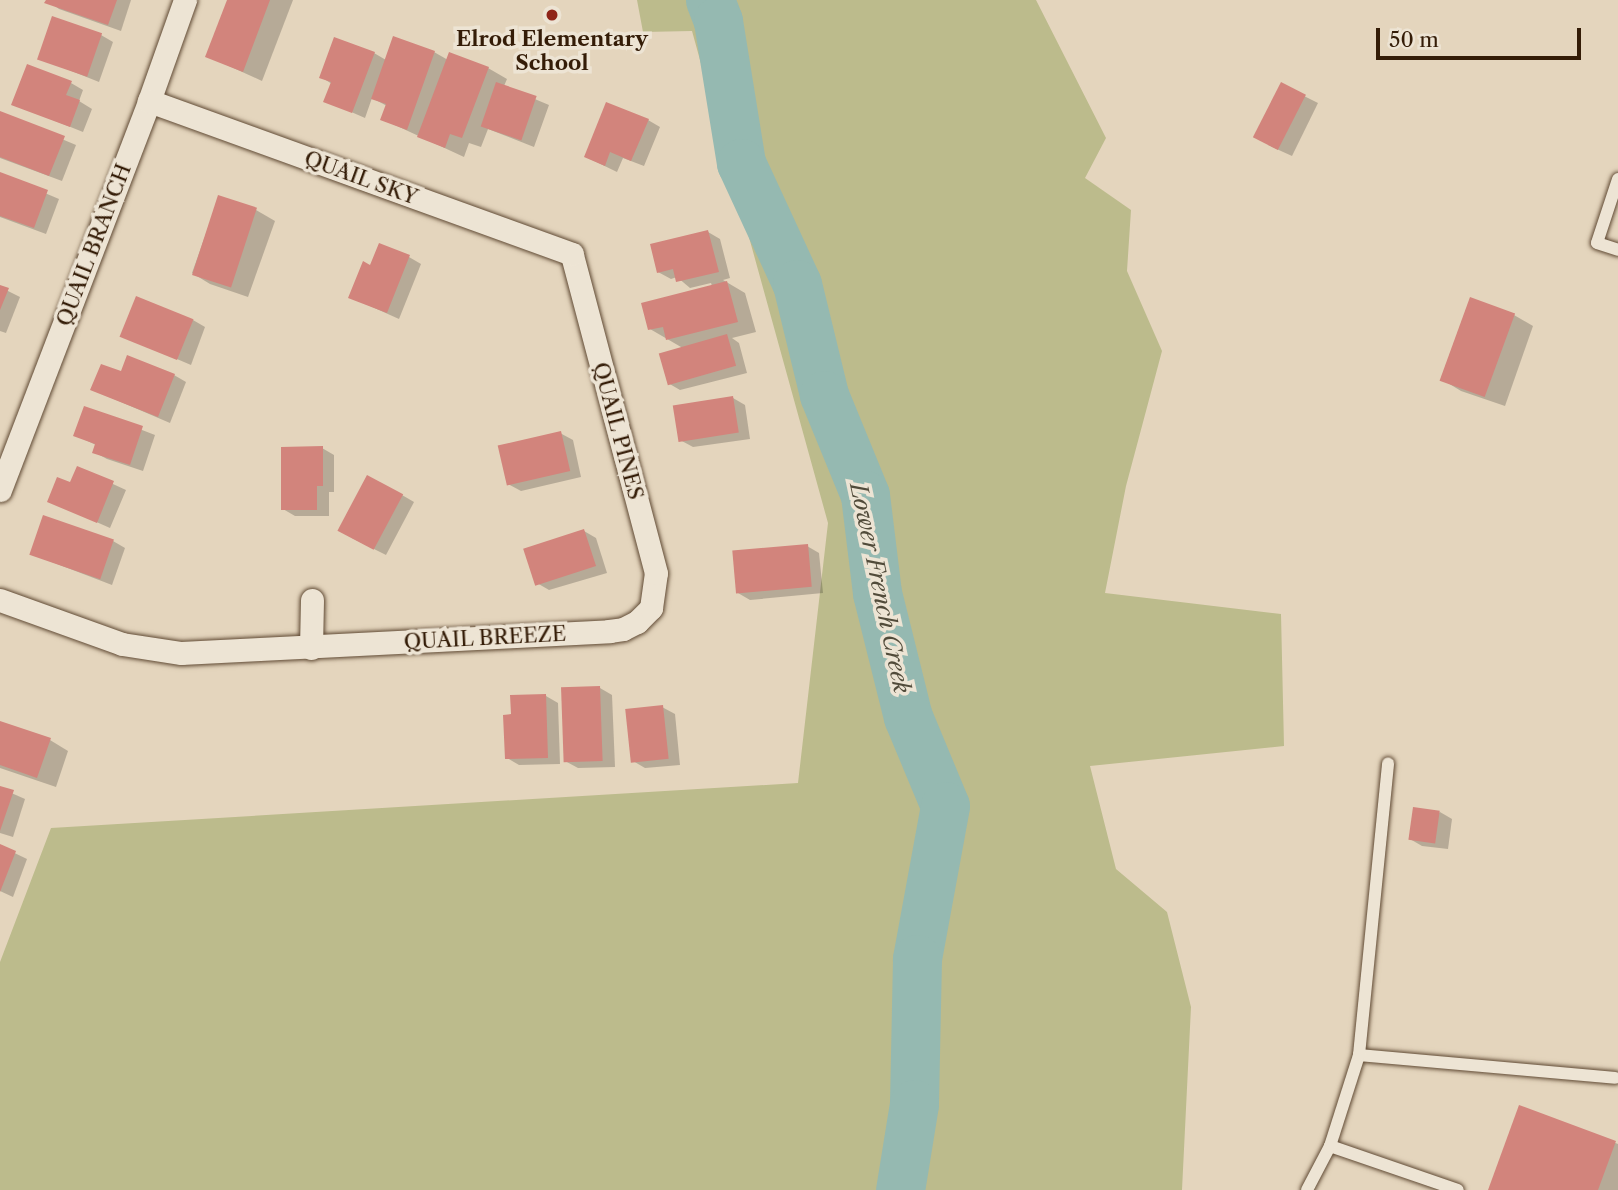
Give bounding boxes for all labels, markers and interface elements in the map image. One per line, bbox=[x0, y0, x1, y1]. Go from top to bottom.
marker: Elrod Elementary School bbox=[544, 7, 560, 23]
scale bar bbox=[1380, 14, 1585, 58]
place label: Elrod Elementary School bbox=[456, 26, 648, 76]
text: 50 m bbox=[1389, 27, 1439, 52]
street label: QUAIL SKY bbox=[301, 146, 421, 210]
street label: QUAIL BRANCH bbox=[51, 160, 137, 330]
street label: QUAIL PINES bbox=[588, 359, 648, 503]
water label: Lower French Creek bbox=[844, 480, 916, 696]
street label: QUAIL BREEZE bbox=[403, 621, 567, 655]

